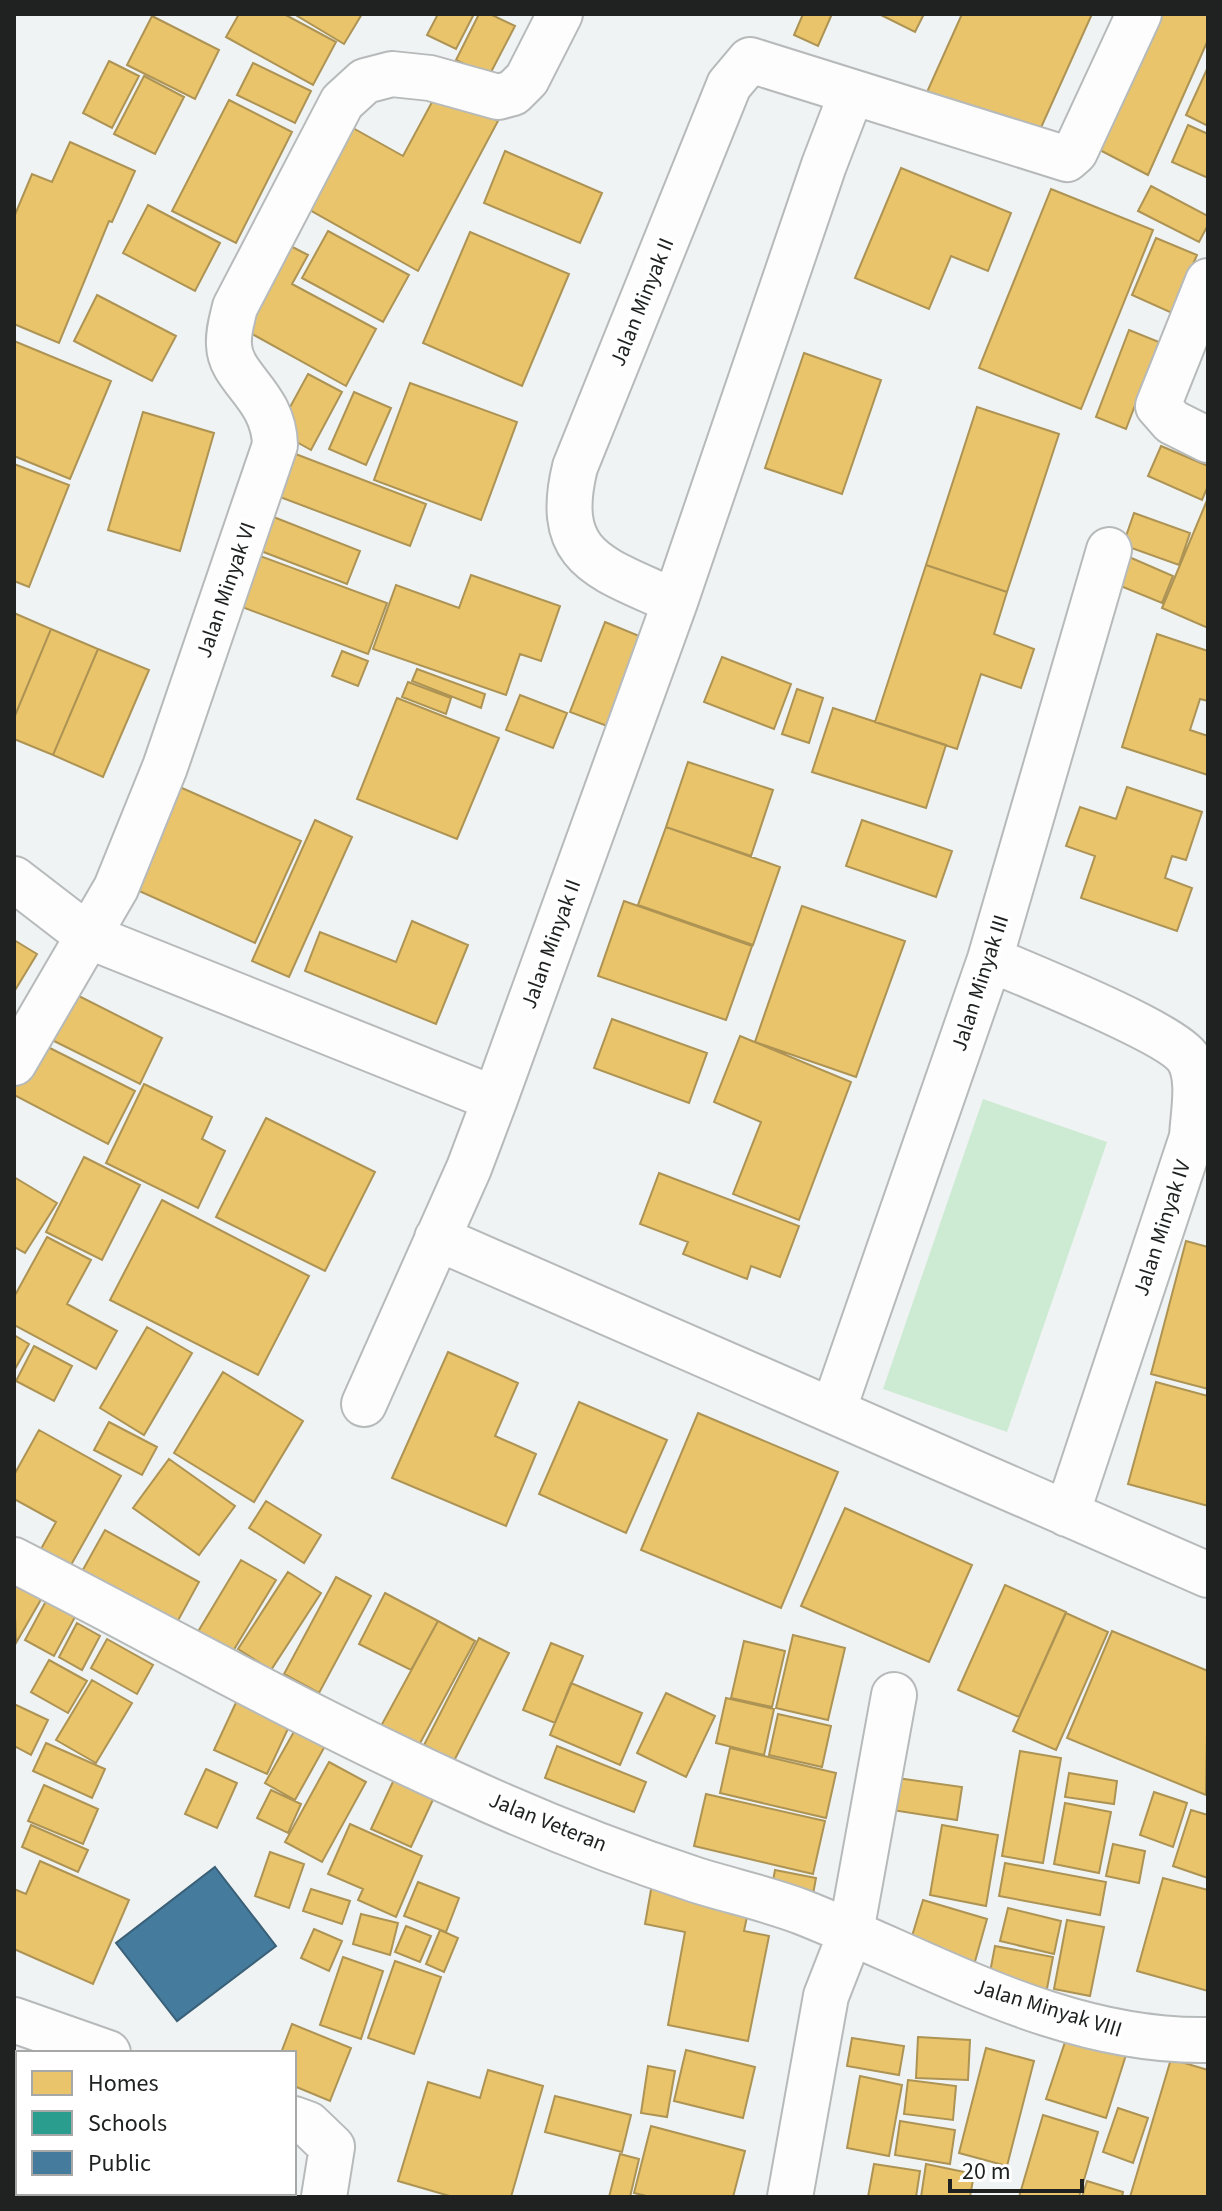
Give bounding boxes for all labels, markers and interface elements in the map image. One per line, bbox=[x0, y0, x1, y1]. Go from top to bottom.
street label: Jalan Minyak II bbox=[602, 233, 682, 371]
street label: Jalan Minyak VI bbox=[188, 518, 264, 662]
street label: Jalan Minyak II bbox=[513, 875, 589, 1013]
street label: Jalan Minyak III bbox=[943, 911, 1017, 1055]
street label: Jalan Minyak IV bbox=[1125, 1155, 1199, 1300]
street label: Jalan Veteran bbox=[484, 1784, 612, 1860]
street label: Jalan Minyak VIII bbox=[970, 1970, 1126, 2046]
legend bbox=[16, 2051, 296, 2195]
text: Homes bbox=[88, 2066, 159, 2101]
text: Schools bbox=[88, 2106, 167, 2141]
scale bar bbox=[950, 2143, 1082, 2193]
text: Public bbox=[88, 2146, 151, 2181]
text: 20 m bbox=[962, 2154, 1011, 2189]

